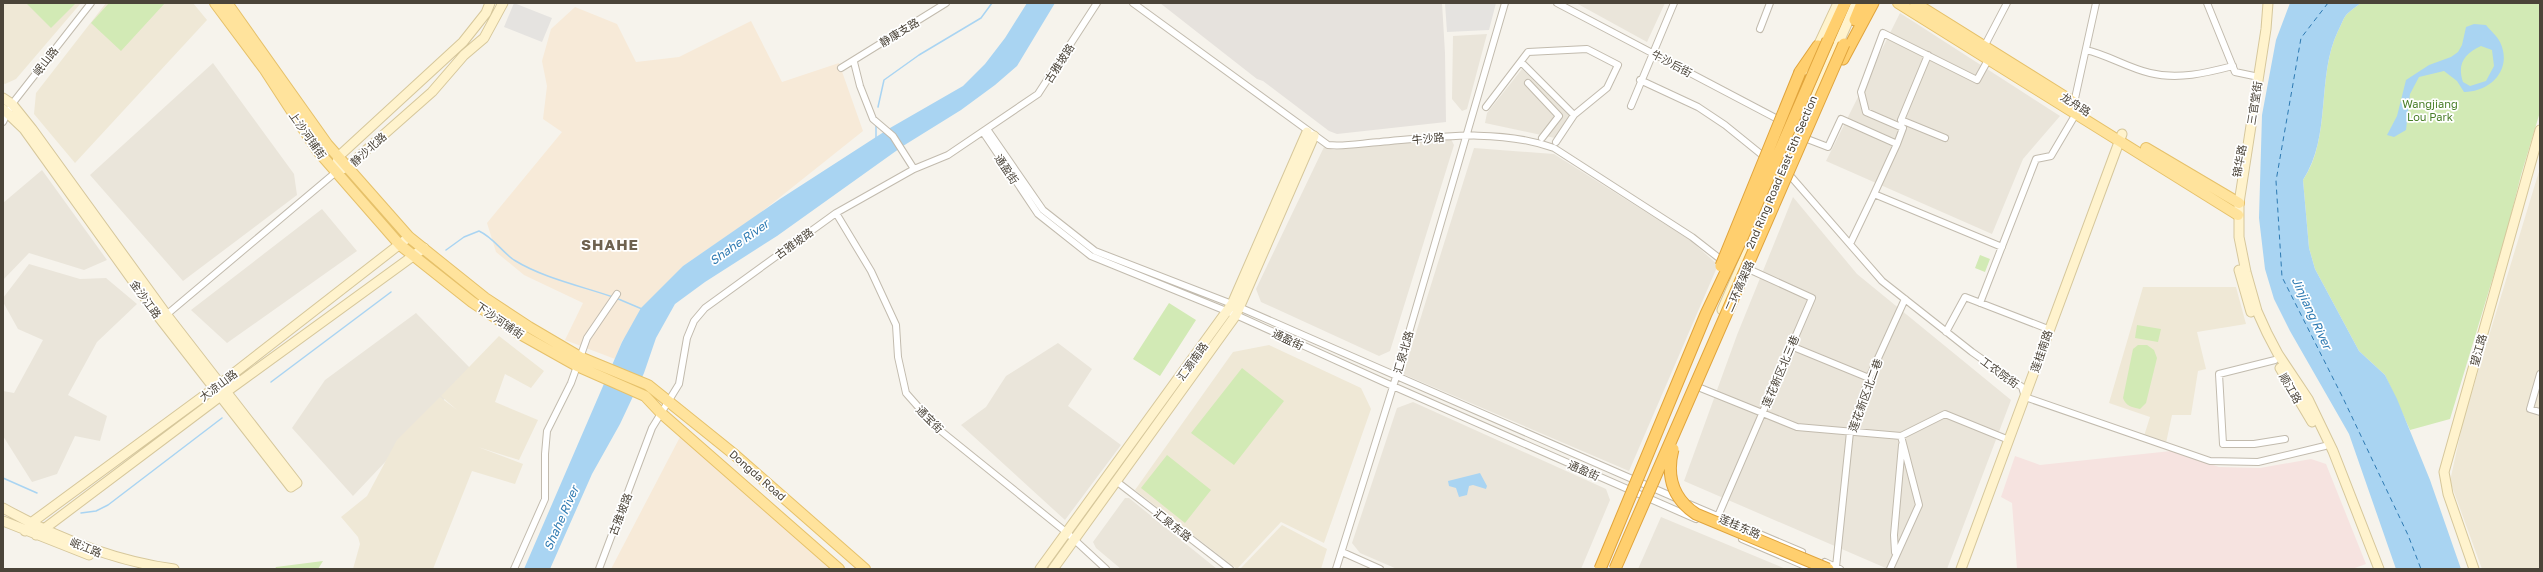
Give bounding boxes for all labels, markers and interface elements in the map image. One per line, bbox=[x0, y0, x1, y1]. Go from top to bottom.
street label: 静康支路 bbox=[877, 15, 921, 49]
street label: 古雅坡路 bbox=[1042, 41, 1076, 85]
street label: 岷山路 bbox=[30, 44, 60, 78]
street label: 牛沙后街 bbox=[1650, 47, 1694, 79]
street label: 三官堂街 bbox=[2244, 80, 2264, 126]
street label: 龙舟路 bbox=[2059, 90, 2093, 118]
street label: 2nd Ring Road East 5th Section bbox=[1743, 93, 1819, 251]
park label: Wangjiang Lou Park bbox=[2402, 97, 2458, 123]
street label: 上沙河铺街 bbox=[287, 109, 329, 161]
street label: 静沙北路 bbox=[347, 129, 389, 169]
street label: 牛沙路 bbox=[1411, 130, 1445, 146]
street label: 锦华路 bbox=[2230, 144, 2248, 178]
street label: 通盈街 bbox=[992, 152, 1022, 186]
water label: Shahe River bbox=[707, 215, 773, 268]
street label: 古雅坡路 bbox=[772, 225, 816, 261]
district label: SHAHE bbox=[581, 235, 639, 253]
street label: 二环高架路 bbox=[1722, 258, 1756, 314]
water label: Jinjiang River bbox=[2289, 275, 2336, 353]
street label: 金沙江路 bbox=[128, 277, 164, 321]
street label: 下沙河铺街 bbox=[474, 299, 526, 341]
street label: 通盈街 bbox=[1270, 326, 1306, 352]
street label: 莲桂南路 bbox=[2028, 328, 2054, 374]
street label: 汇泉北路 bbox=[1391, 329, 1415, 375]
street label: 望江路 bbox=[2467, 332, 2489, 368]
street label: 莲花新区北三巷 bbox=[1759, 333, 1801, 409]
street label: 汇源南路 bbox=[1174, 339, 1210, 383]
street label: 工农院街 bbox=[1978, 354, 2022, 390]
street label: 莲花新区北二巷 bbox=[1846, 357, 1884, 433]
street label: 大凉山路 bbox=[197, 367, 239, 403]
street label: 顺江路 bbox=[2277, 370, 2305, 406]
street label: 通宝街 bbox=[914, 403, 946, 435]
street label: Dongda Road bbox=[727, 447, 789, 503]
street label: 通盈街 bbox=[1566, 457, 1602, 483]
water label: Shahe River bbox=[540, 481, 583, 552]
street label: 古雅坡路 bbox=[606, 491, 634, 537]
street label: 汇泉东路 bbox=[1152, 506, 1194, 544]
street label: 莲桂东路 bbox=[1717, 511, 1763, 541]
street label: 岷江路 bbox=[68, 535, 104, 559]

